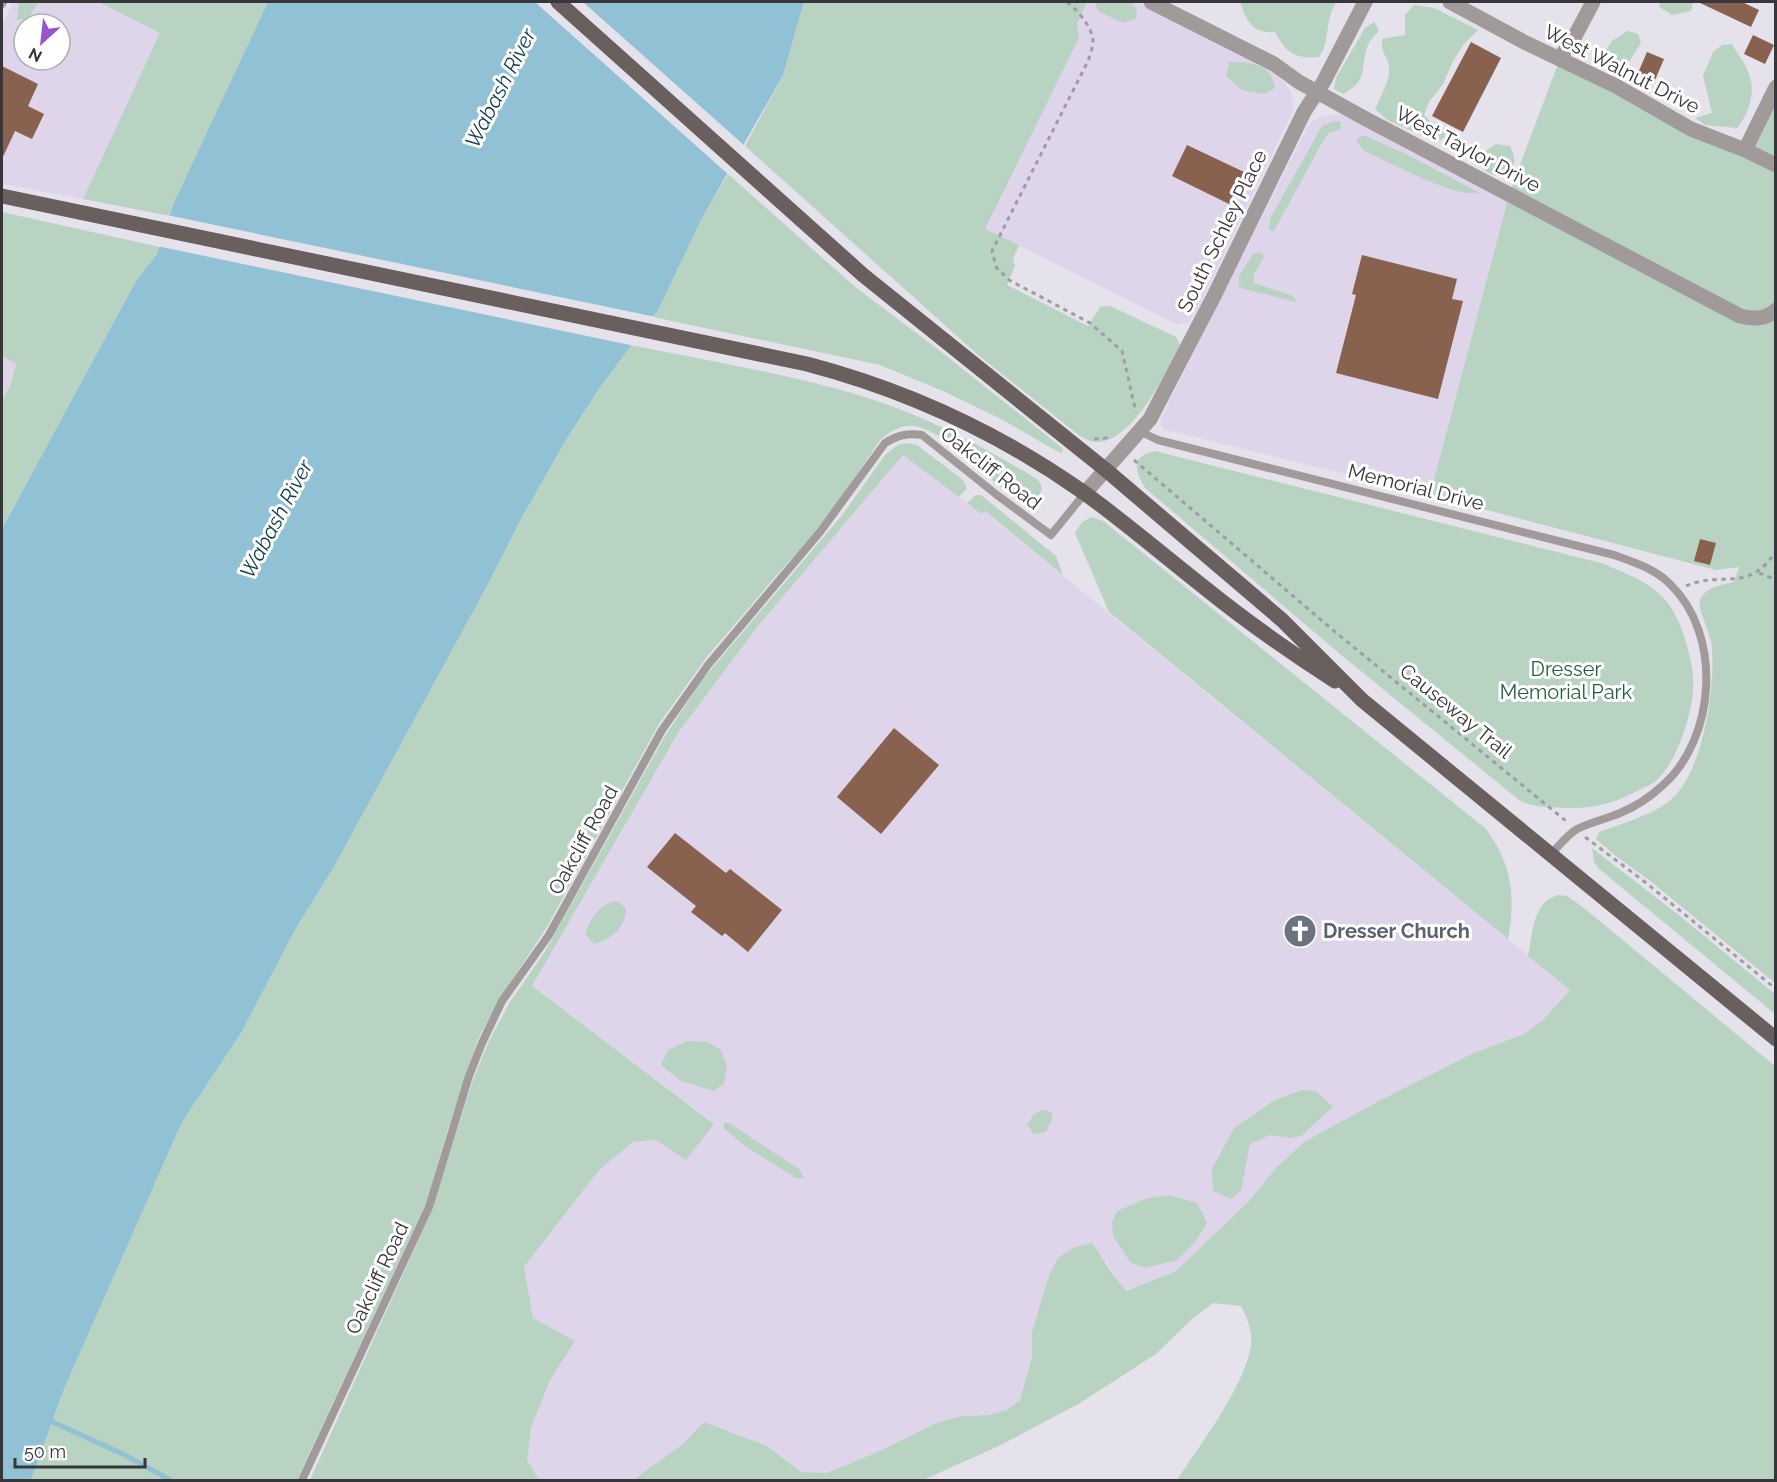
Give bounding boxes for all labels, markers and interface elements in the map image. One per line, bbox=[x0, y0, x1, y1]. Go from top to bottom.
north arrow bbox=[12, 12, 72, 72]
street label: West Walnut Drive bbox=[1540, 19, 1704, 119]
water label: Wabash River bbox=[459, 24, 541, 152]
text: N bbox=[26, 44, 45, 66]
street label: West Taylor Drive bbox=[1392, 101, 1545, 197]
street label: South Schley Place bbox=[1172, 146, 1272, 316]
street label: Oakcliff Road bbox=[936, 421, 1046, 515]
water label: Wabash River bbox=[234, 455, 318, 582]
street label: Memorial Drive bbox=[1346, 459, 1487, 516]
park label: Dresser Memorial Park bbox=[1500, 657, 1633, 704]
street label: Causeway Trail bbox=[1395, 659, 1517, 764]
street label: Oakcliff Road bbox=[543, 781, 623, 899]
church icon: Dresser Church bbox=[1282, 913, 1318, 949]
place label: Dresser Church bbox=[1323, 919, 1470, 943]
street label: Oakcliff Road bbox=[341, 1218, 413, 1338]
scale bar bbox=[15, 1431, 146, 1469]
text: 50 m bbox=[24, 1441, 66, 1462]

